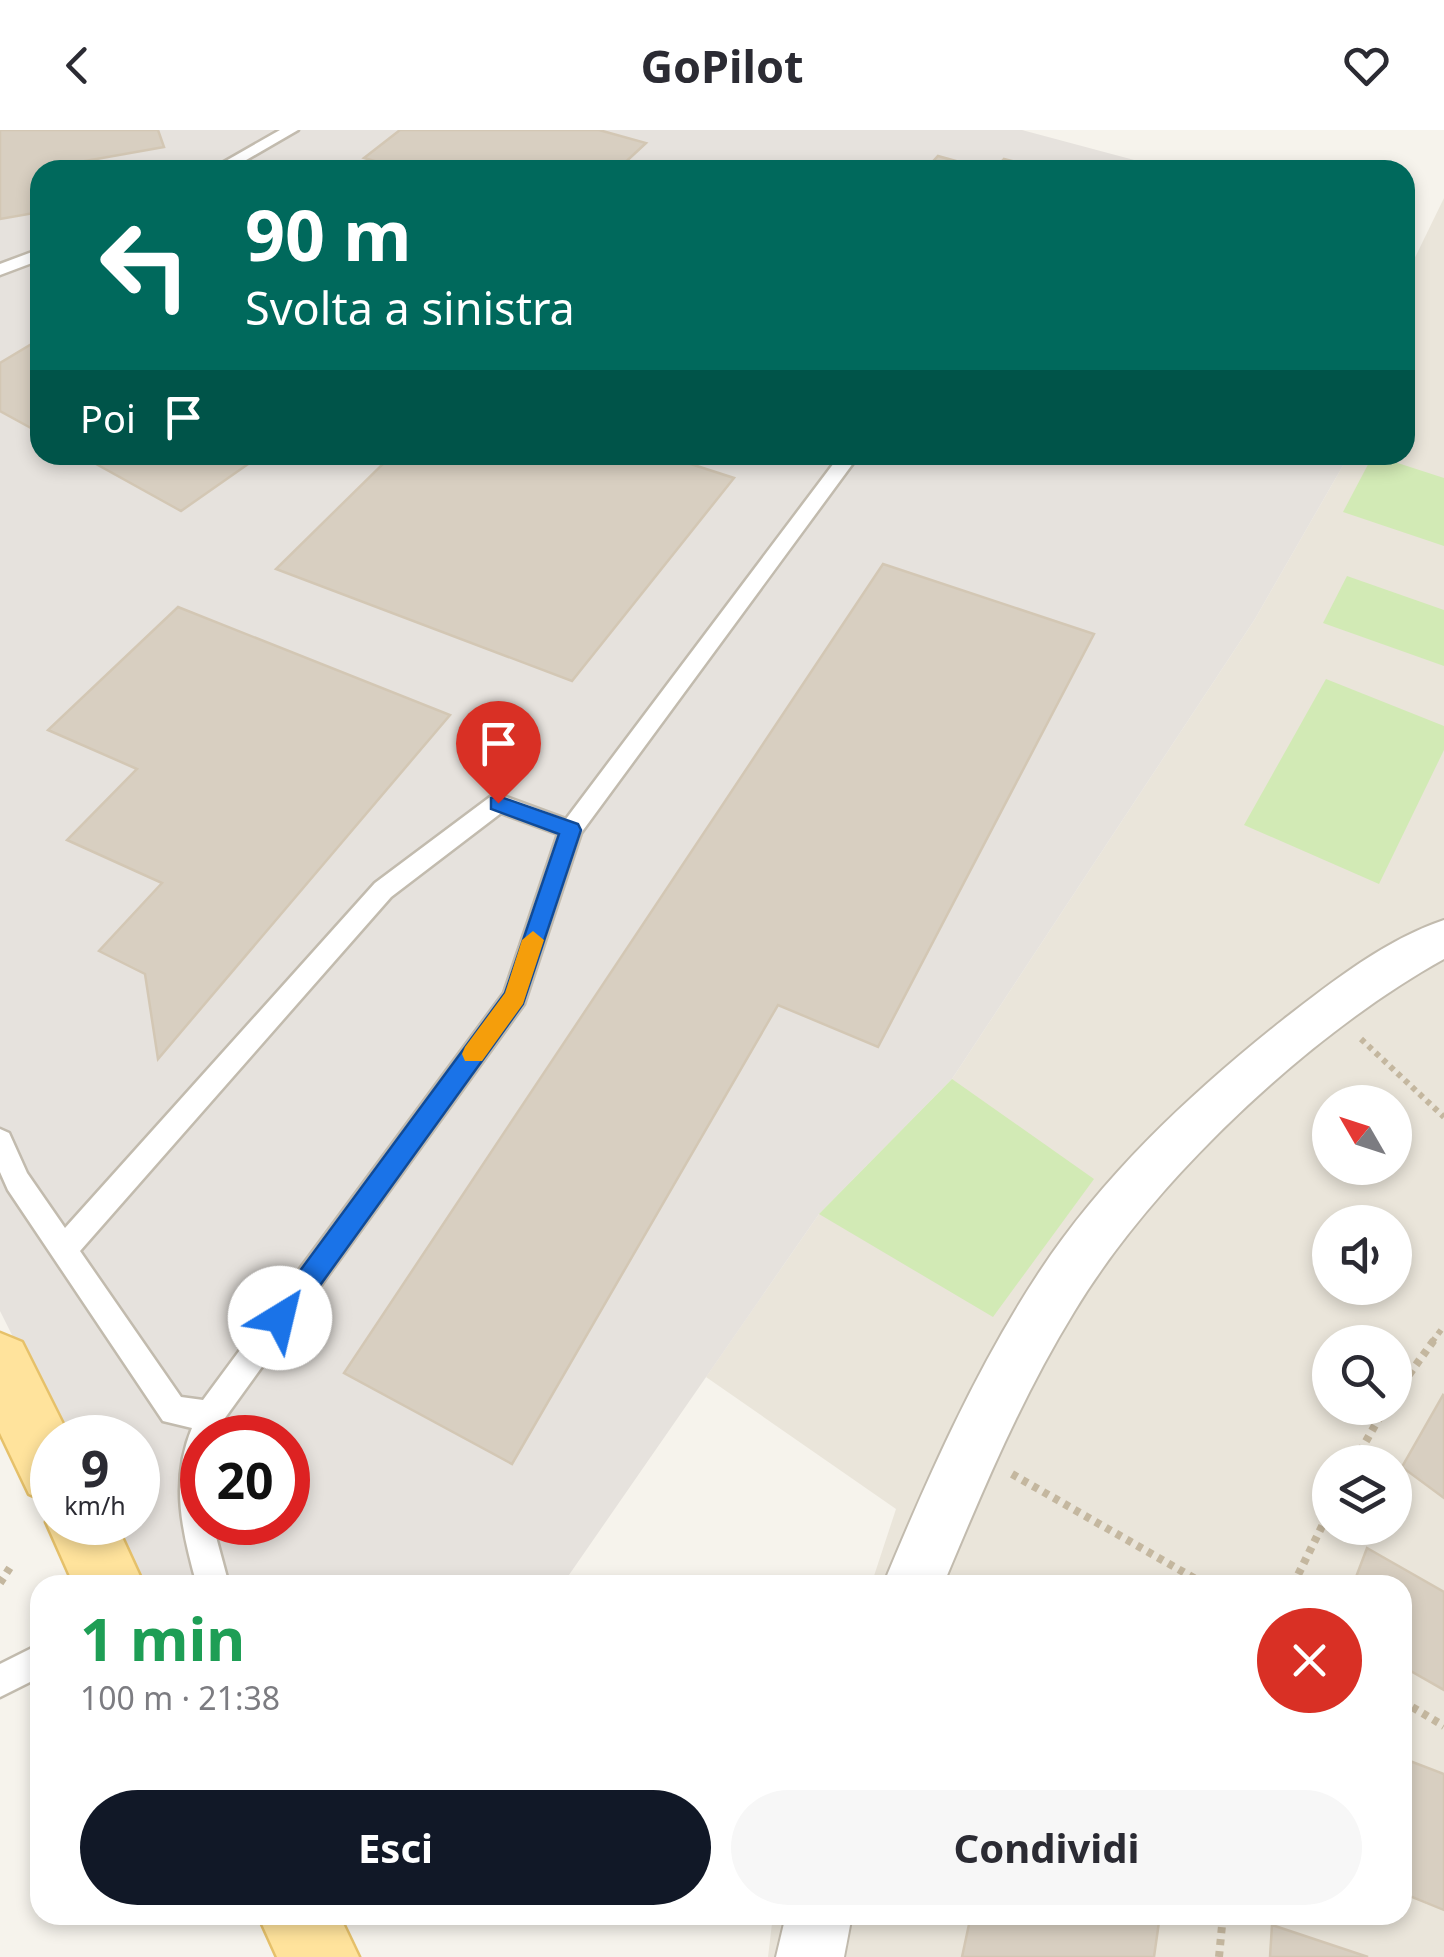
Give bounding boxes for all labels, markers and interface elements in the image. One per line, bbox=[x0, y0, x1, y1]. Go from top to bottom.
text: GoPilot bbox=[640, 35, 804, 96]
icon: back bbox=[50, 38, 105, 93]
icon: heart bbox=[1339, 38, 1394, 93]
text: 90 m bbox=[245, 186, 412, 282]
icon: left bbox=[80, 200, 210, 330]
text: Svolta a sinistra bbox=[245, 277, 575, 338]
icon: arrive bbox=[156, 390, 211, 445]
text: Poi bbox=[80, 392, 136, 444]
pin bbox=[456, 701, 541, 804]
icon: arrive bbox=[471, 716, 526, 771]
north arrow bbox=[1312, 1085, 1412, 1185]
map controls bbox=[1312, 1085, 1412, 1545]
button: sound bbox=[1312, 1205, 1412, 1305]
position arrow bbox=[228, 1266, 332, 1370]
button: search bbox=[1312, 1325, 1412, 1425]
speed limit sign: 20 bbox=[180, 1415, 310, 1545]
text: 9 bbox=[81, 1434, 109, 1502]
button: layers bbox=[1312, 1445, 1412, 1545]
text: km/h bbox=[64, 1488, 126, 1522]
text: 1 min bbox=[80, 1597, 245, 1679]
button: close bbox=[1257, 1608, 1362, 1713]
text: 100 m · 21:38 bbox=[80, 1676, 280, 1719]
button: Esci bbox=[80, 1790, 711, 1905]
button: Condividi bbox=[731, 1790, 1362, 1905]

